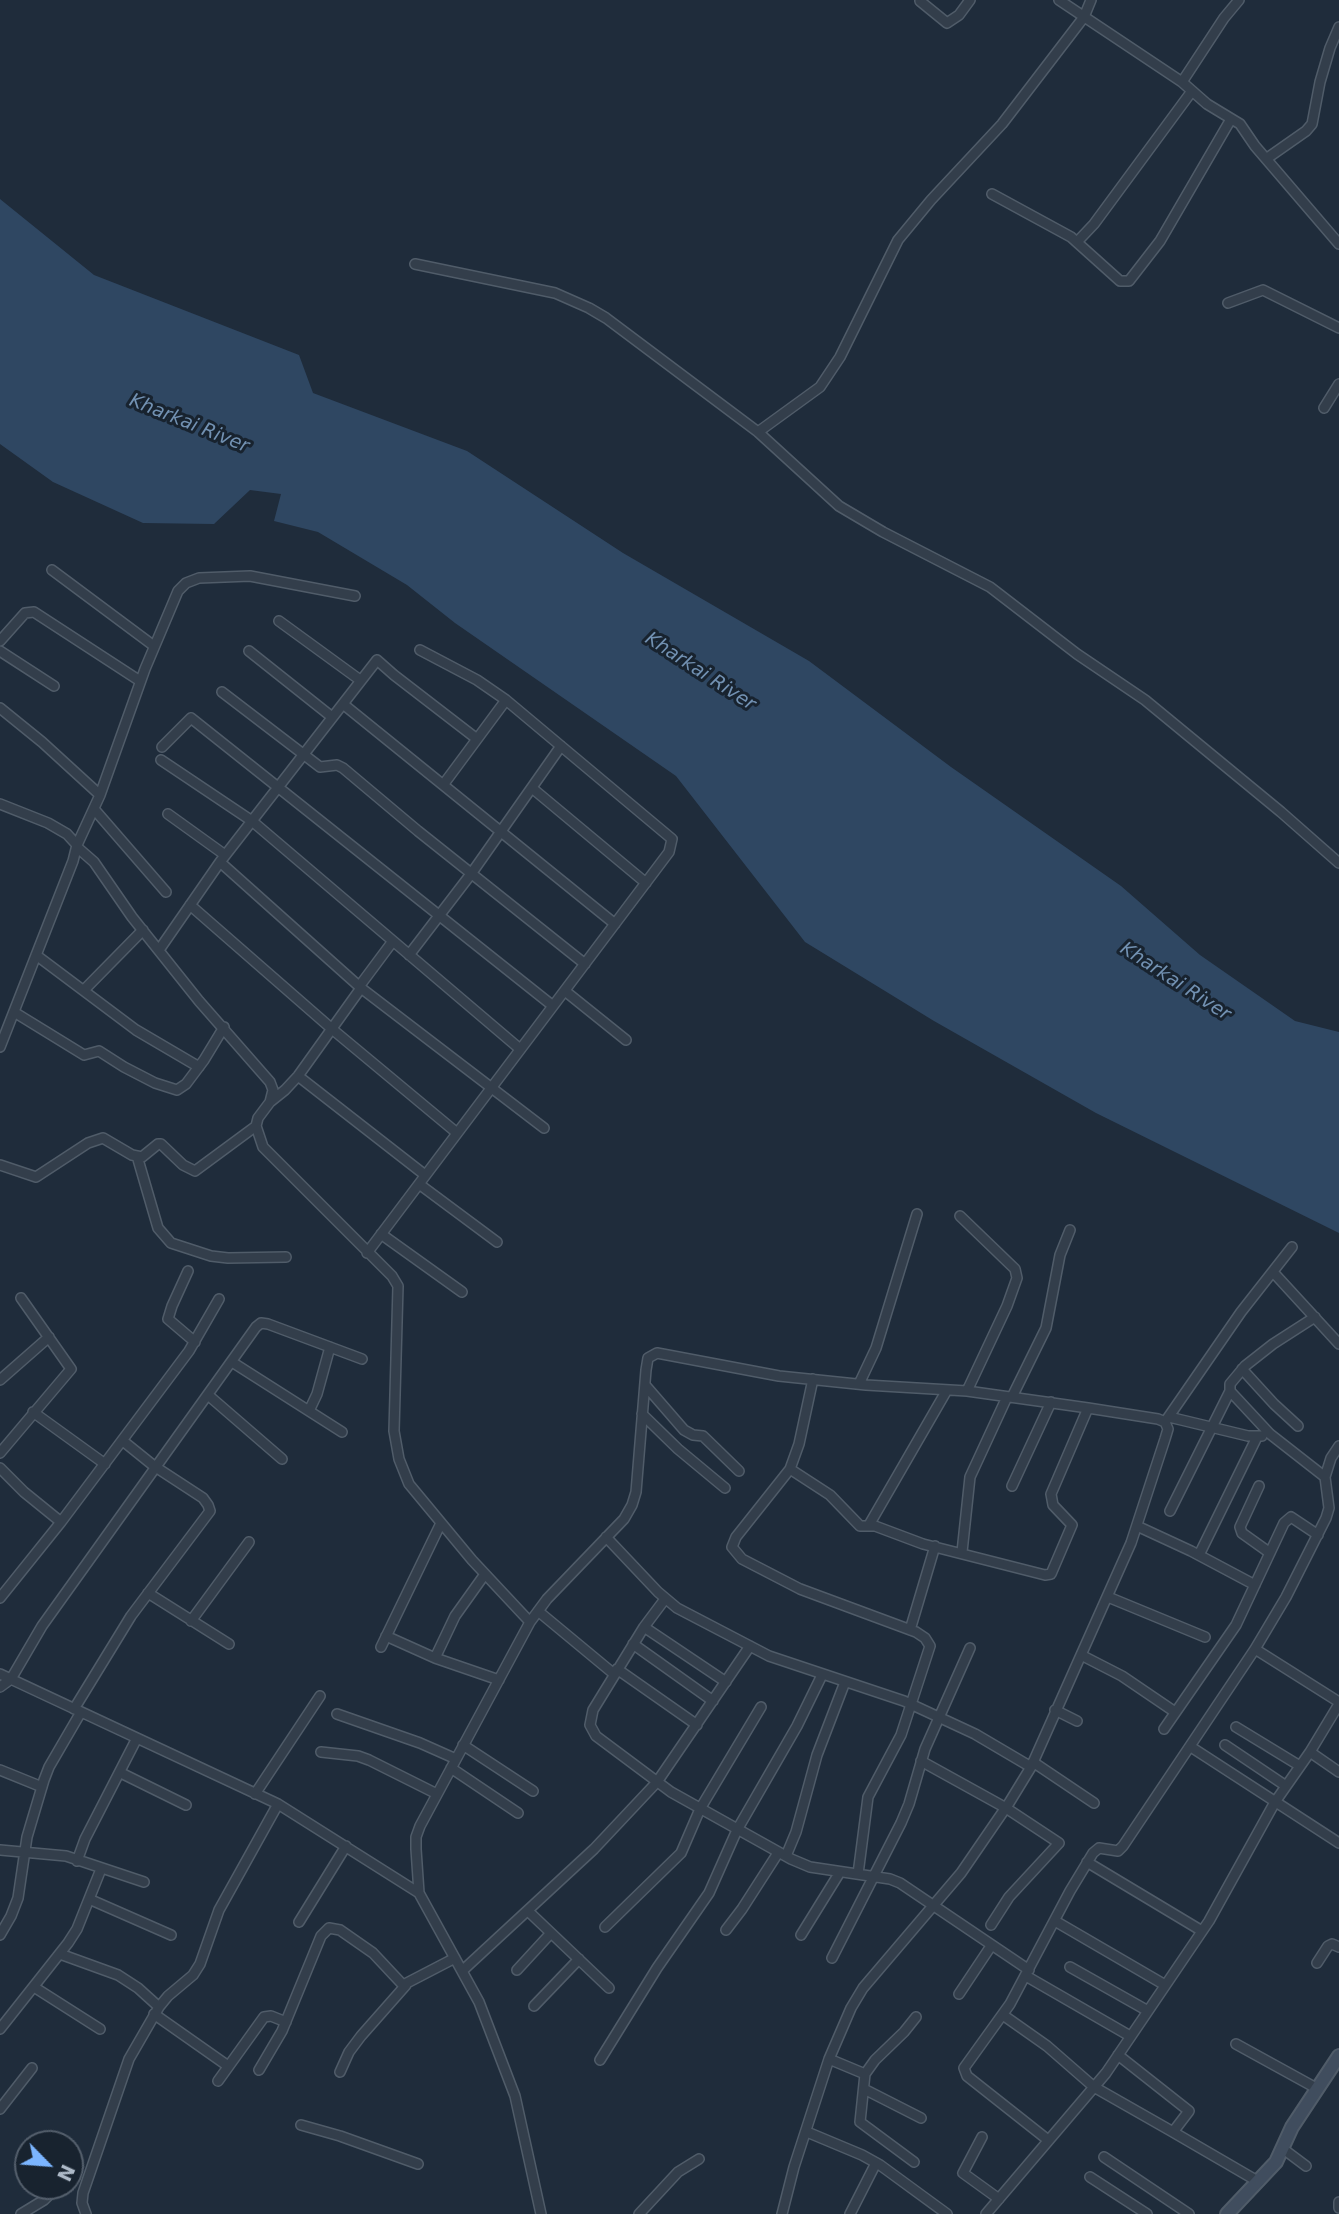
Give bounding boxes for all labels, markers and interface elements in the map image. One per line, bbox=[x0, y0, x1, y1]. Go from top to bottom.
water label: Kharkai River bbox=[126, 390, 252, 458]
water label: Kharkai River bbox=[640, 628, 760, 716]
water label: Kharkai River bbox=[1115, 938, 1235, 1026]
north arrow bbox=[14, 2130, 84, 2200]
text: N bbox=[53, 2161, 80, 2185]

